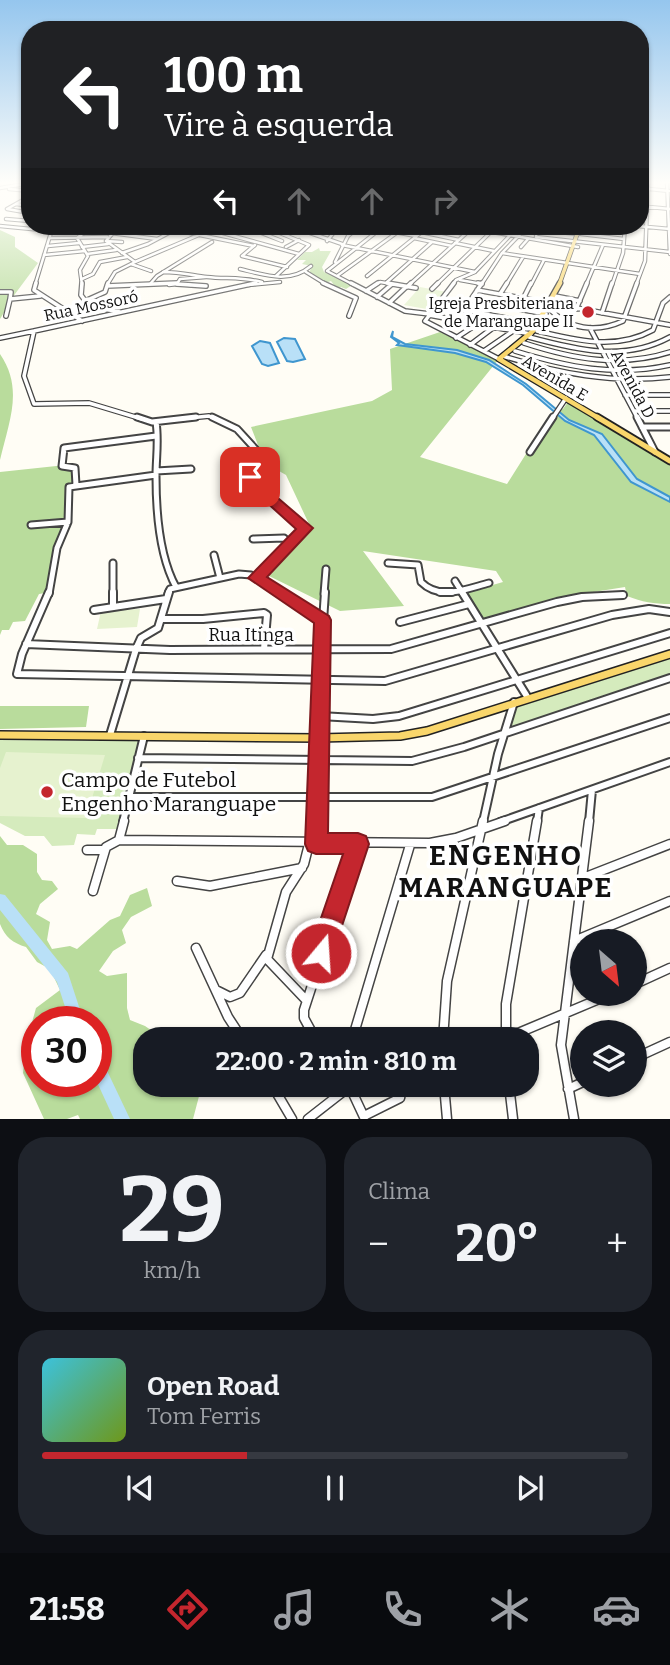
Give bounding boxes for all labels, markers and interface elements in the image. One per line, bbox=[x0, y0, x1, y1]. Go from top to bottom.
text: 100 m bbox=[164, 46, 303, 105]
icon: left bbox=[49, 49, 140, 140]
text: Vire à esquerda bbox=[164, 106, 394, 144]
icon: left bbox=[207, 182, 245, 220]
icon: ahead bbox=[280, 182, 318, 220]
icon: ahead bbox=[353, 182, 391, 220]
icon: right bbox=[426, 182, 464, 220]
street label: Rua Mossoró bbox=[42, 287, 140, 325]
place label: Igreja Presbiteriana de Maranguape II bbox=[429, 294, 574, 331]
marker: Igreja Presbiteriana de Maranguape II bbox=[580, 304, 596, 320]
street label: Avenida D bbox=[607, 346, 659, 422]
street label: Avenida E bbox=[519, 351, 591, 405]
pin bbox=[220, 447, 280, 507]
icon: arrive bbox=[231, 458, 269, 496]
street label: Rua Itinga bbox=[208, 624, 294, 646]
place label: Campo de Futebol Engenho Maranguape bbox=[61, 767, 276, 817]
marker: Campo de Futebol Engenho Maranguape bbox=[39, 784, 55, 800]
district label: ENGENHO MARANGUAPE bbox=[398, 839, 614, 904]
position arrow bbox=[284, 916, 358, 990]
north arrow bbox=[570, 929, 648, 1006]
map controls bbox=[570, 929, 647, 1097]
speed limit sign: 30 bbox=[21, 1006, 112, 1097]
button: layers bbox=[570, 1020, 647, 1097]
text: 22:00 · 2 min · 810 m bbox=[215, 1046, 457, 1077]
text: 29 bbox=[119, 1156, 225, 1265]
text: Clima bbox=[368, 1177, 430, 1205]
text: 20° bbox=[455, 1212, 540, 1275]
text: − bbox=[368, 1221, 389, 1267]
text: + bbox=[606, 1221, 628, 1267]
text: km/h bbox=[144, 1256, 200, 1284]
text: Open Road bbox=[147, 1371, 279, 1402]
text: Tom Ferris bbox=[147, 1402, 261, 1430]
icon: previous bbox=[121, 1469, 159, 1507]
icon: pause bbox=[316, 1469, 354, 1507]
icon: next bbox=[511, 1469, 549, 1507]
icon: directions bbox=[163, 1585, 212, 1634]
icon: music bbox=[270, 1585, 319, 1634]
icon: phone bbox=[378, 1585, 427, 1634]
icon: climate bbox=[485, 1585, 534, 1634]
icon: car bbox=[592, 1585, 641, 1634]
text: 21:58 bbox=[29, 1590, 105, 1628]

